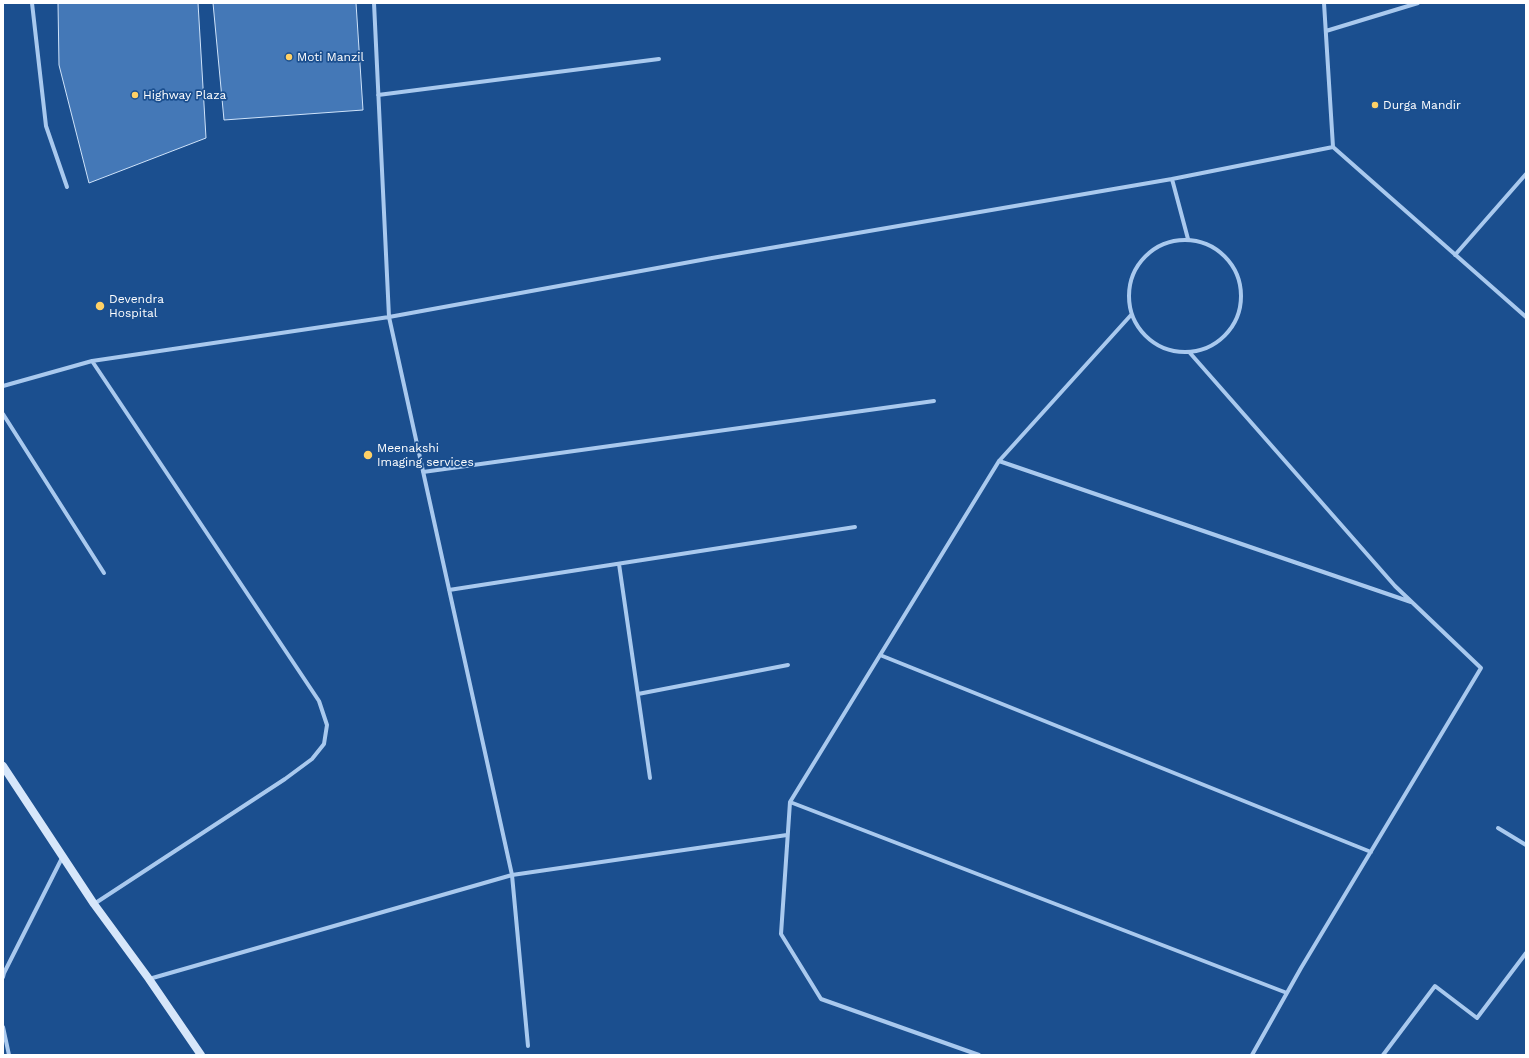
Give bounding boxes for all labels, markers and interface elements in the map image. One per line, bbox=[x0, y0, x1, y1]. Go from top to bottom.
place label: Moti Manzil bbox=[297, 50, 364, 64]
marker: Moti Manzil bbox=[284, 52, 294, 62]
place label: Highway Plaza bbox=[143, 88, 226, 102]
marker: Highway Plaza bbox=[130, 90, 140, 100]
place label: Durga Mandir bbox=[1383, 98, 1461, 112]
marker: Durga Mandir bbox=[1370, 100, 1380, 110]
place label: Devendra Hospital bbox=[109, 292, 164, 320]
marker: Devendra Hospital bbox=[94, 300, 106, 312]
place label: Meenakshi Imaging services bbox=[377, 441, 474, 469]
marker: Meenakshi Imaging services bbox=[362, 449, 374, 461]

